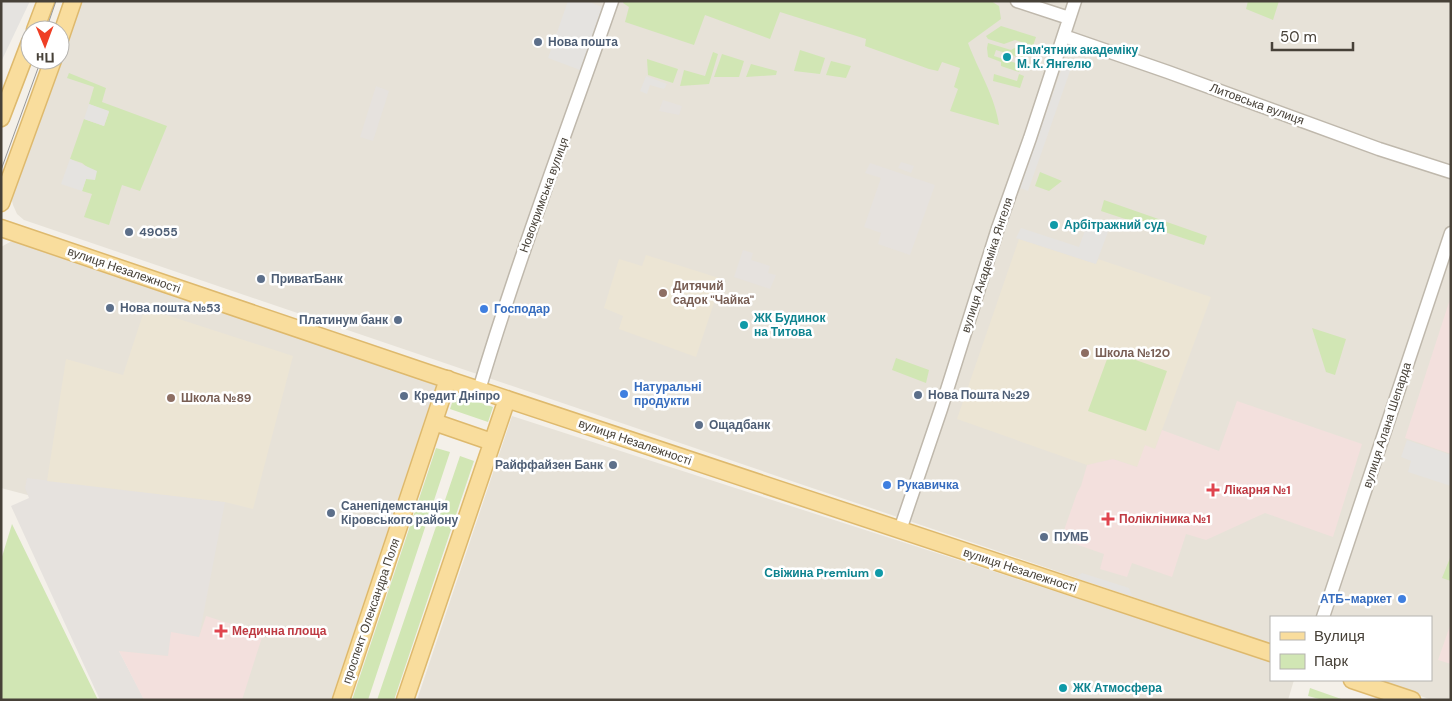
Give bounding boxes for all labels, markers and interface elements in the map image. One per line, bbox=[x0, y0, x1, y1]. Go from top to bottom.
north arrow bbox=[20, 20, 70, 70]
scale bar bbox=[1272, 20, 1353, 52]
text: 50 m bbox=[1280, 27, 1317, 47]
place label: Нова пошта bbox=[548, 34, 618, 50]
marker: Нова пошта bbox=[532, 36, 544, 48]
place label: Пам'ятник академіку М. К. Янгелю bbox=[1017, 42, 1139, 72]
text: Пн bbox=[36, 49, 55, 67]
marker: Пам'ятник академіку М. К. Янгелю bbox=[1001, 51, 1013, 63]
street label: Литовська вулиця bbox=[1208, 79, 1306, 129]
street label: Новокримська вулиця bbox=[516, 135, 572, 255]
street label: вулиця Академіка Янгеля bbox=[958, 195, 1016, 335]
place label: Арбітражний суд bbox=[1064, 217, 1165, 233]
marker: Арбітражний суд bbox=[1048, 219, 1060, 231]
place label: 49055 bbox=[139, 224, 178, 240]
marker: 49055 bbox=[123, 226, 135, 238]
street label: вулиця Незалежності bbox=[65, 243, 183, 297]
place label: ПриватБанк bbox=[271, 271, 344, 287]
marker: ПриватБанк bbox=[255, 273, 267, 285]
place label: Дитячий садок "Чайка" bbox=[673, 278, 754, 308]
marker: Дитячий садок "Чайка" bbox=[657, 287, 669, 299]
place label: Нова пошта №53 bbox=[120, 300, 221, 316]
place label: Господар bbox=[494, 301, 550, 317]
marker: Нова пошта №53 bbox=[104, 302, 116, 314]
marker: Господар bbox=[478, 303, 490, 315]
place label: ЖК Будинок на Титова bbox=[753, 310, 826, 340]
place label: Платинум банк bbox=[299, 312, 389, 328]
marker: Платинум банк bbox=[392, 314, 404, 326]
marker: ЖК Будинок на Титова bbox=[738, 319, 750, 331]
place label: Школа №120 bbox=[1095, 345, 1170, 361]
marker: Школа №120 bbox=[1079, 347, 1091, 359]
street label: вулиця Алана Шепарда bbox=[1359, 360, 1415, 490]
place label: Натуральні продукти bbox=[634, 379, 702, 409]
place label: Нова Пошта №29 bbox=[928, 387, 1030, 403]
place label: Кредит Дніпро bbox=[414, 388, 500, 404]
marker: Натуральні продукти bbox=[618, 388, 630, 400]
marker: Нова Пошта №29 bbox=[912, 389, 924, 401]
place label: Школа №89 bbox=[181, 390, 252, 406]
marker: Кредит Дніпро bbox=[398, 390, 410, 402]
marker: Школа №89 bbox=[165, 392, 177, 404]
street label: вулиця Незалежності bbox=[576, 415, 694, 469]
place label: Ощадбанк bbox=[709, 417, 771, 433]
marker: Ощадбанк bbox=[693, 419, 705, 431]
place label: Райффайзен Банк bbox=[495, 457, 604, 473]
marker: Райффайзен Банк bbox=[607, 459, 619, 471]
place label: Рукавичка bbox=[897, 477, 959, 493]
marker: Рукавичка bbox=[881, 479, 893, 491]
place label: Лікарня №1 bbox=[1224, 482, 1291, 498]
marker: Лікарня №1 bbox=[1206, 483, 1220, 497]
place label: Санепідемстанція Кіровського району bbox=[341, 498, 459, 528]
marker: Санепідемстанція Кіровського району bbox=[325, 507, 337, 519]
place label: Полікліника №1 bbox=[1119, 511, 1211, 527]
marker: Полікліника №1 bbox=[1101, 512, 1115, 526]
place label: ПУМБ bbox=[1054, 529, 1089, 545]
marker: ПУМБ bbox=[1038, 531, 1050, 543]
street label: проспект Олександра Поля bbox=[339, 536, 403, 686]
street label: вулиця Незалежності bbox=[961, 544, 1079, 596]
place label: Свіжина Premium bbox=[764, 565, 869, 581]
marker: Свіжина Premium bbox=[873, 567, 885, 579]
place label: АТБ-маркет bbox=[1320, 591, 1392, 607]
marker: АТБ-маркет bbox=[1396, 593, 1408, 605]
legend bbox=[1270, 616, 1432, 681]
place label: Медична площа bbox=[232, 623, 327, 639]
marker: Медична площа bbox=[214, 624, 228, 638]
text: Вулиця bbox=[1314, 626, 1365, 646]
text: Парк bbox=[1314, 651, 1348, 671]
place label: ЖК Атмосфера bbox=[1072, 680, 1162, 696]
marker: ЖК Атмосфера bbox=[1057, 682, 1069, 694]

